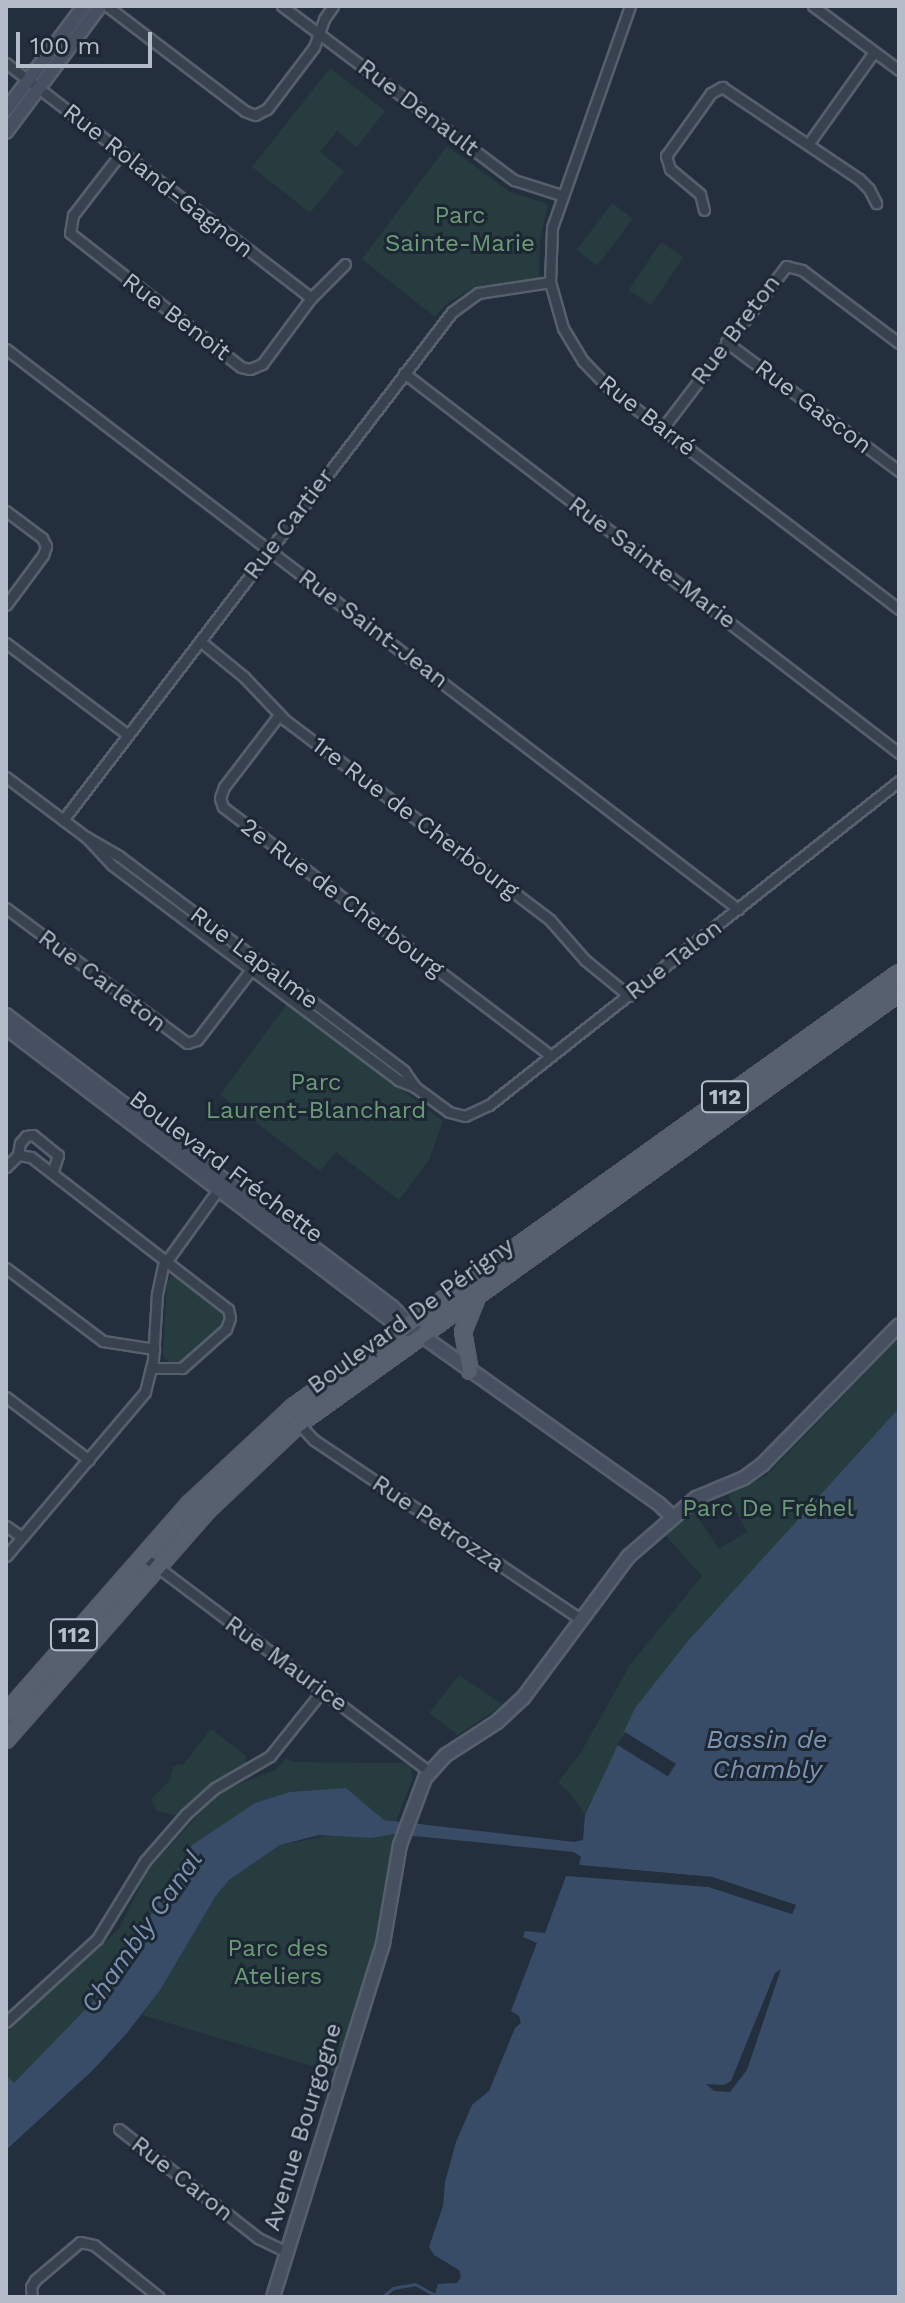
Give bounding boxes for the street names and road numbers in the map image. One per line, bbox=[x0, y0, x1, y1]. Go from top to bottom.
street label: Rue Denault bbox=[352, 53, 484, 163]
street label: Rue Roland-Gagnon bbox=[57, 98, 259, 264]
street label: Rue Benoit bbox=[116, 267, 236, 367]
street label: Rue Breton bbox=[685, 269, 787, 391]
street label: Rue Gascon bbox=[749, 354, 877, 460]
street label: Rue Barré bbox=[593, 369, 701, 463]
street label: Rue Cartier bbox=[238, 463, 340, 585]
street label: Rue Sainte-Marie bbox=[562, 491, 742, 635]
street label: Rue Saint-Jean bbox=[292, 563, 454, 695]
street label: 1re Rue de Cherbourg bbox=[306, 731, 524, 905]
street label: 2e Rue de Cherbourg bbox=[235, 812, 449, 984]
street label: Rue Lapalme bbox=[184, 900, 324, 1016]
street label: Rue Talon bbox=[620, 913, 728, 1007]
street label: Rue Carleton bbox=[32, 924, 172, 1038]
road number: 112 bbox=[699, 1079, 751, 1115]
street label: Boulevard Fréchette bbox=[123, 1085, 329, 1249]
street label: Boulevard De Périgny bbox=[302, 1232, 520, 1400]
street label: Rue Petrozza bbox=[366, 1469, 510, 1579]
street label: Rue Maurice bbox=[219, 1610, 353, 1718]
road number: 112 bbox=[48, 1617, 100, 1653]
street label: Avenue Bourgogne bbox=[258, 2020, 348, 2234]
street label: Rue Caron bbox=[125, 2130, 239, 2228]

